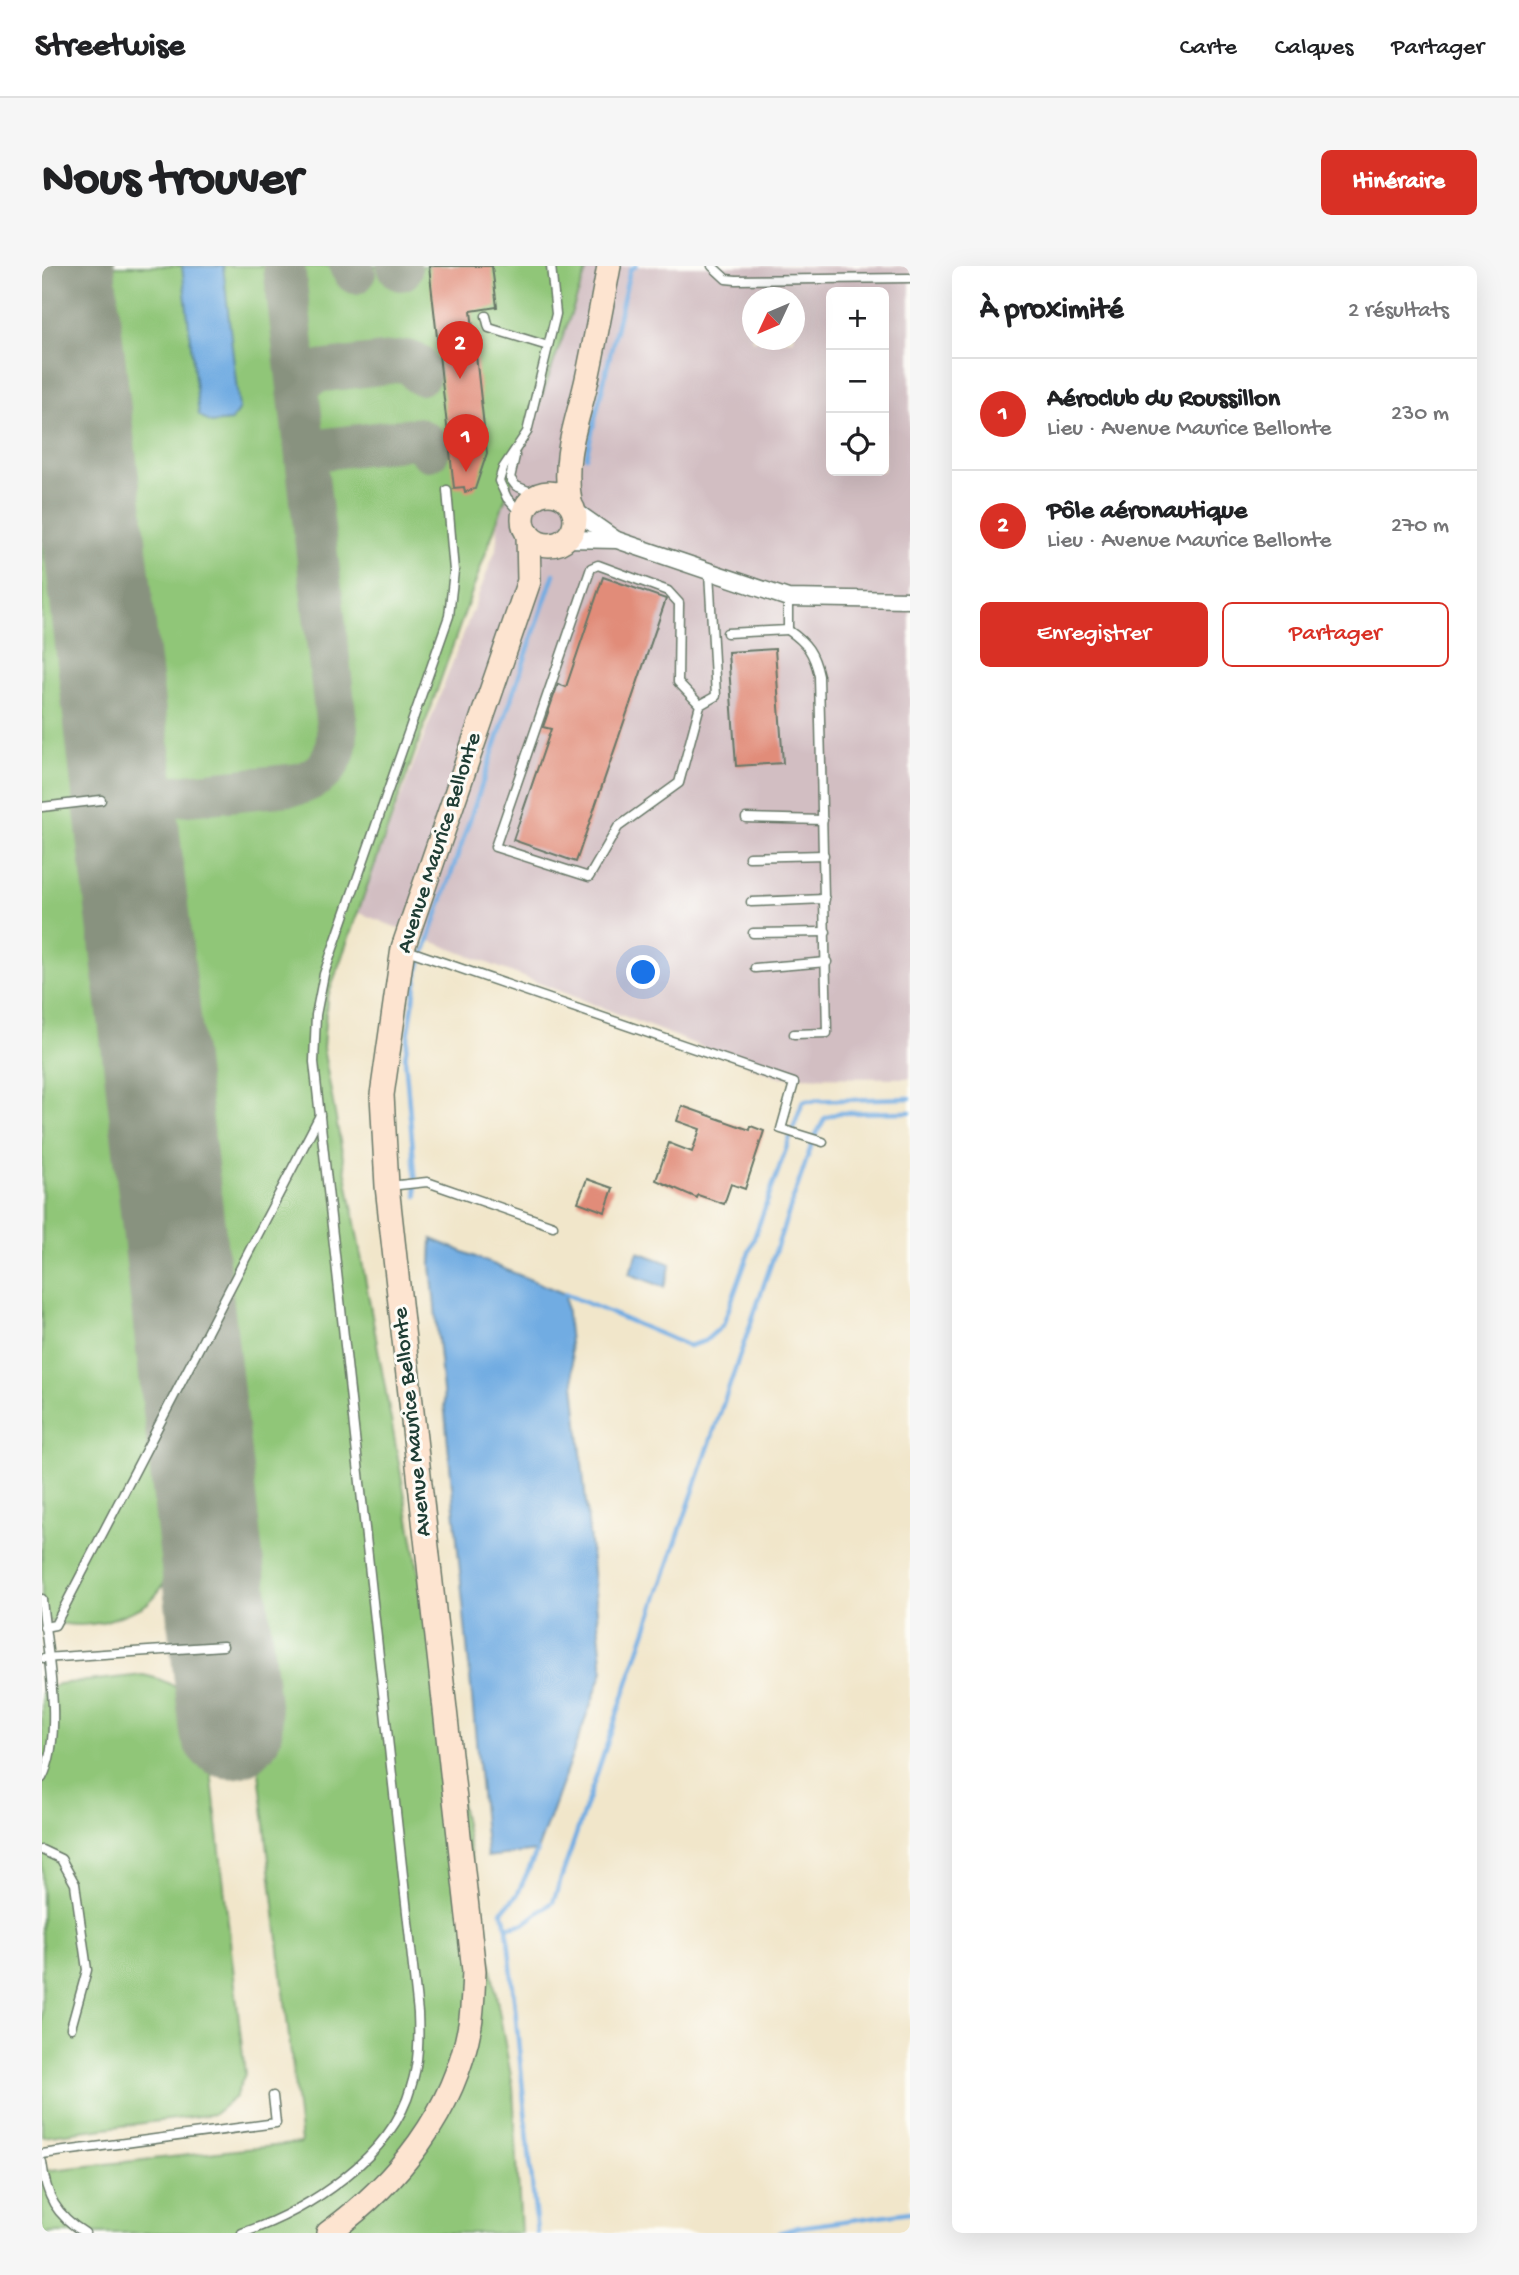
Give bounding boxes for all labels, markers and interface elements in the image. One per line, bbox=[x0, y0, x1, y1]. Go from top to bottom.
text: Streetwise bbox=[35, 29, 185, 67]
text: Carte bbox=[1180, 34, 1237, 63]
text: Calques bbox=[1275, 34, 1353, 63]
text: Partager bbox=[1391, 34, 1484, 63]
button: Itinéraire bbox=[1321, 150, 1477, 215]
text: Nous trouver bbox=[42, 153, 302, 211]
north arrow bbox=[742, 287, 805, 350]
map controls bbox=[826, 287, 889, 476]
button: + bbox=[826, 287, 889, 350]
text: À proximité bbox=[980, 294, 1124, 329]
text: 2 résultats bbox=[1348, 298, 1449, 325]
pin: 2 bbox=[437, 321, 483, 379]
button: − bbox=[826, 350, 889, 413]
text: Aéroclub du Roussillon bbox=[1047, 385, 1280, 416]
text: 1 bbox=[998, 401, 1008, 428]
text: 230 m bbox=[1391, 401, 1449, 428]
button: locate bbox=[826, 413, 889, 476]
pin: 1 bbox=[443, 414, 489, 472]
text: Lieu · Avenue Maurice Bellonte bbox=[1047, 416, 1331, 443]
text: Pôle aéronautique bbox=[1047, 497, 1247, 528]
text: 2 bbox=[997, 513, 1009, 540]
text: 270 m bbox=[1391, 513, 1449, 540]
text: Lieu · Avenue Maurice Bellonte bbox=[1047, 528, 1331, 555]
button: Enregistrer bbox=[980, 602, 1208, 667]
button: Partager bbox=[1222, 602, 1449, 667]
street label: Avenue Maurice Bellonte bbox=[392, 728, 489, 957]
your location bbox=[626, 955, 660, 989]
street label: Avenue Maurice Bellonte bbox=[387, 1305, 438, 1538]

